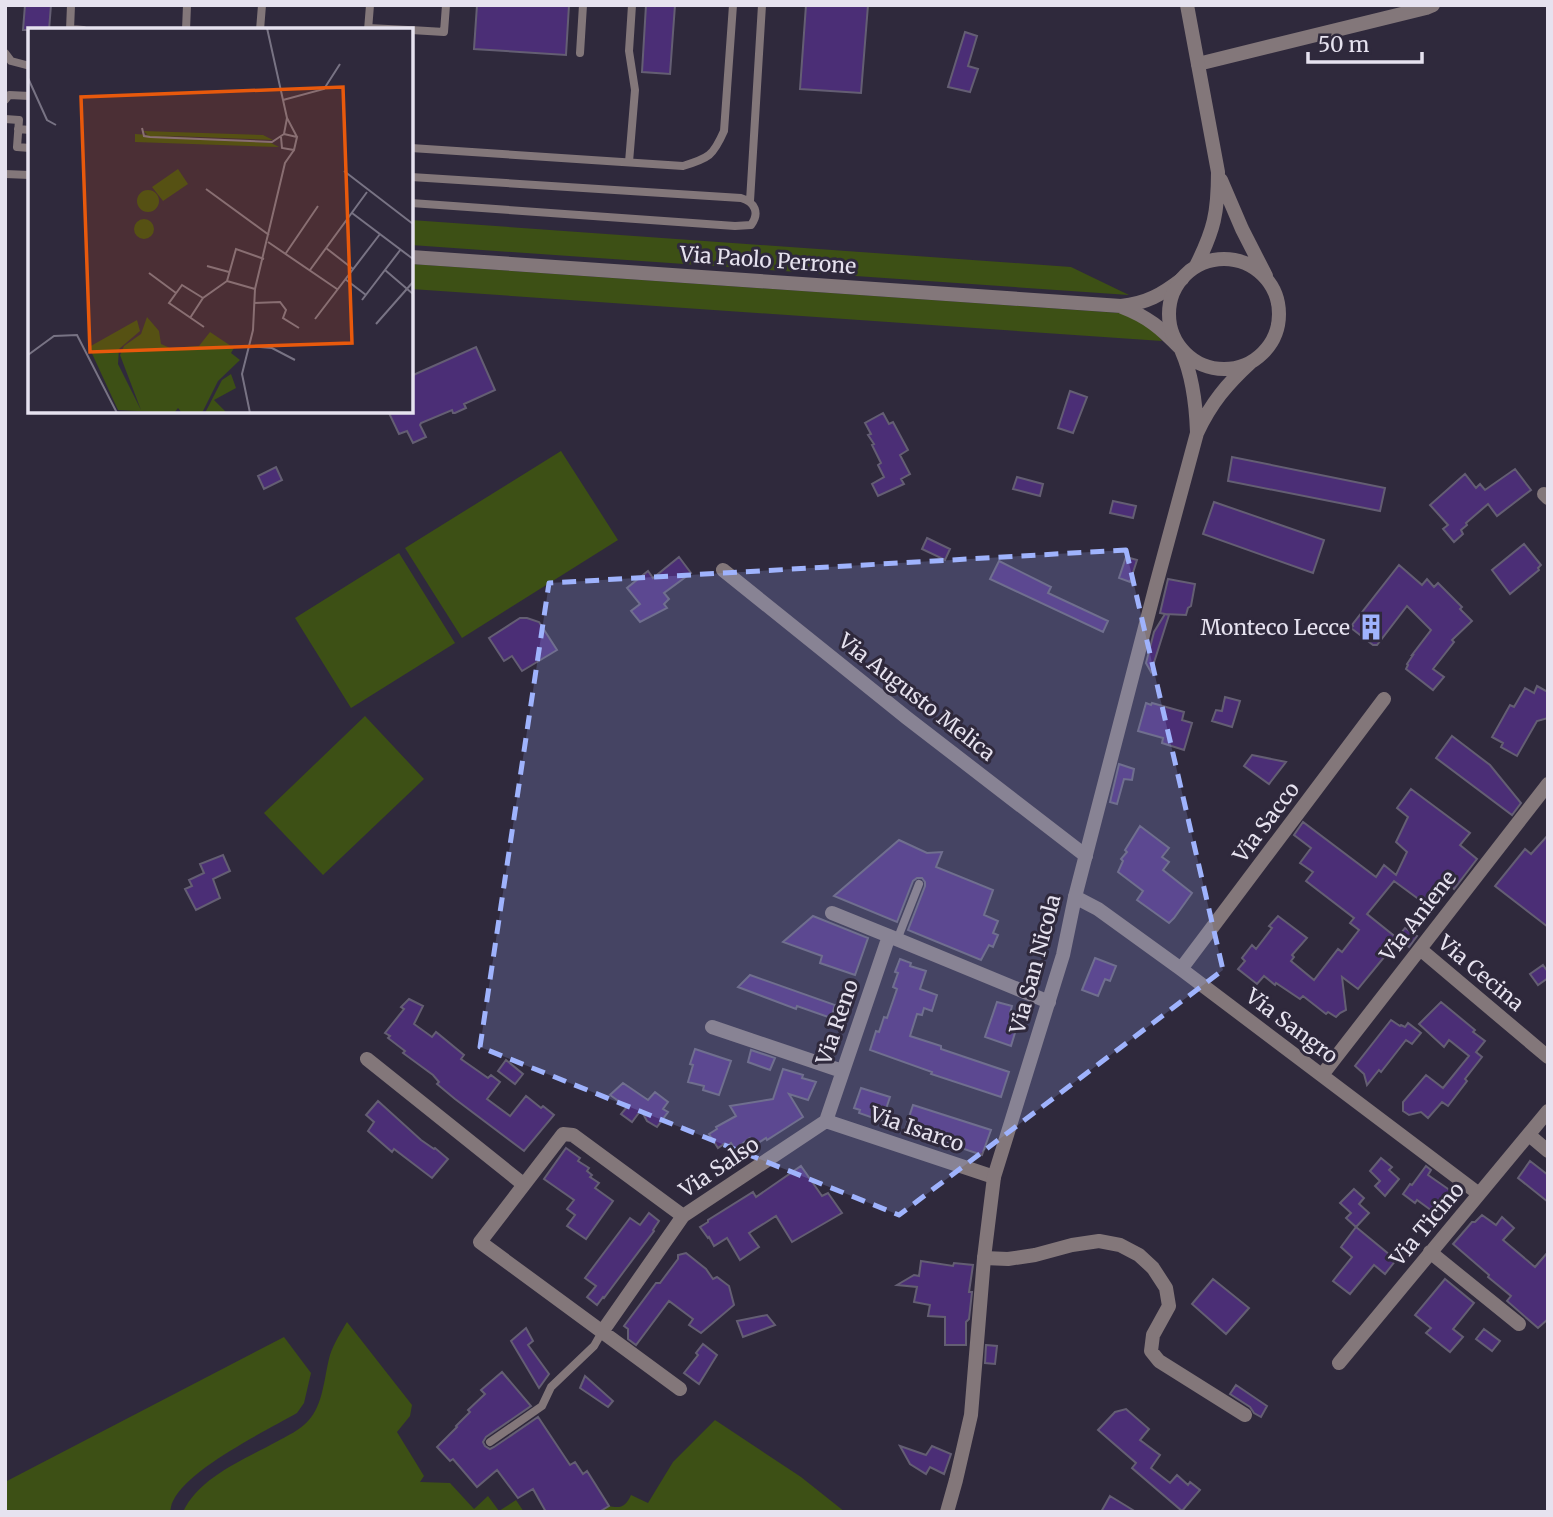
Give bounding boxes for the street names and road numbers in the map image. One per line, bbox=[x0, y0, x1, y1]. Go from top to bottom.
street label: Via Paolo Perrone bbox=[678, 240, 857, 280]
street label: Via Augusto Melica bbox=[832, 627, 1001, 767]
street label: Via Sacco bbox=[1226, 776, 1305, 869]
street label: Via Aniene bbox=[1373, 865, 1462, 968]
street label: Via San Nicola bbox=[1003, 892, 1067, 1037]
street label: Via Cecina bbox=[1432, 929, 1530, 1017]
street label: Via Reno bbox=[810, 976, 864, 1069]
street label: Via Sangro bbox=[1240, 982, 1344, 1069]
street label: Via Isarco bbox=[865, 1100, 968, 1158]
street label: Via Salso bbox=[673, 1131, 764, 1204]
street label: Via Ticino bbox=[1383, 1176, 1470, 1272]

